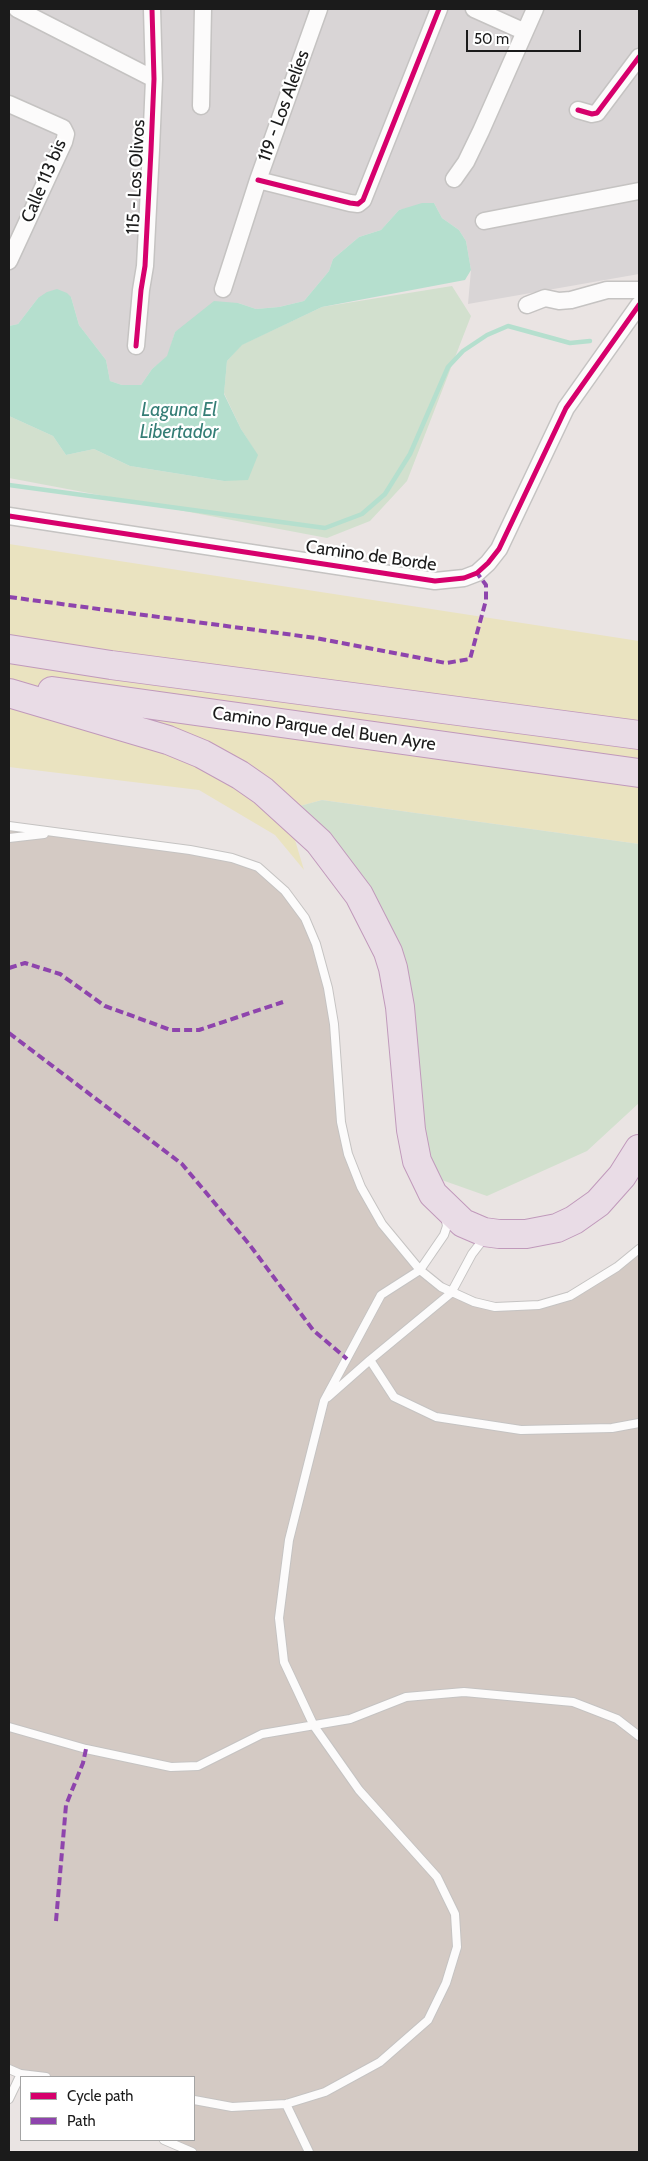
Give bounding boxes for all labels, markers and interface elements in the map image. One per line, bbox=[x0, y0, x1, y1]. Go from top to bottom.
scale bar bbox=[468, 20, 583, 52]
text: 50 m bbox=[474, 30, 509, 48]
street label: 119 - Los Alelíes bbox=[254, 47, 314, 165]
street label: 115 - Los Olivos bbox=[122, 119, 150, 235]
street label: Calle 113 bis bbox=[17, 136, 71, 226]
water label: Laguna El Libertador bbox=[140, 399, 218, 443]
street label: Camino de Borde bbox=[304, 536, 438, 576]
street label: Camino Parque del Buen Ayre bbox=[211, 703, 437, 755]
legend bbox=[20, 2076, 195, 2141]
text: Cycle path bbox=[67, 2087, 133, 2105]
text: Path bbox=[67, 2112, 96, 2130]

